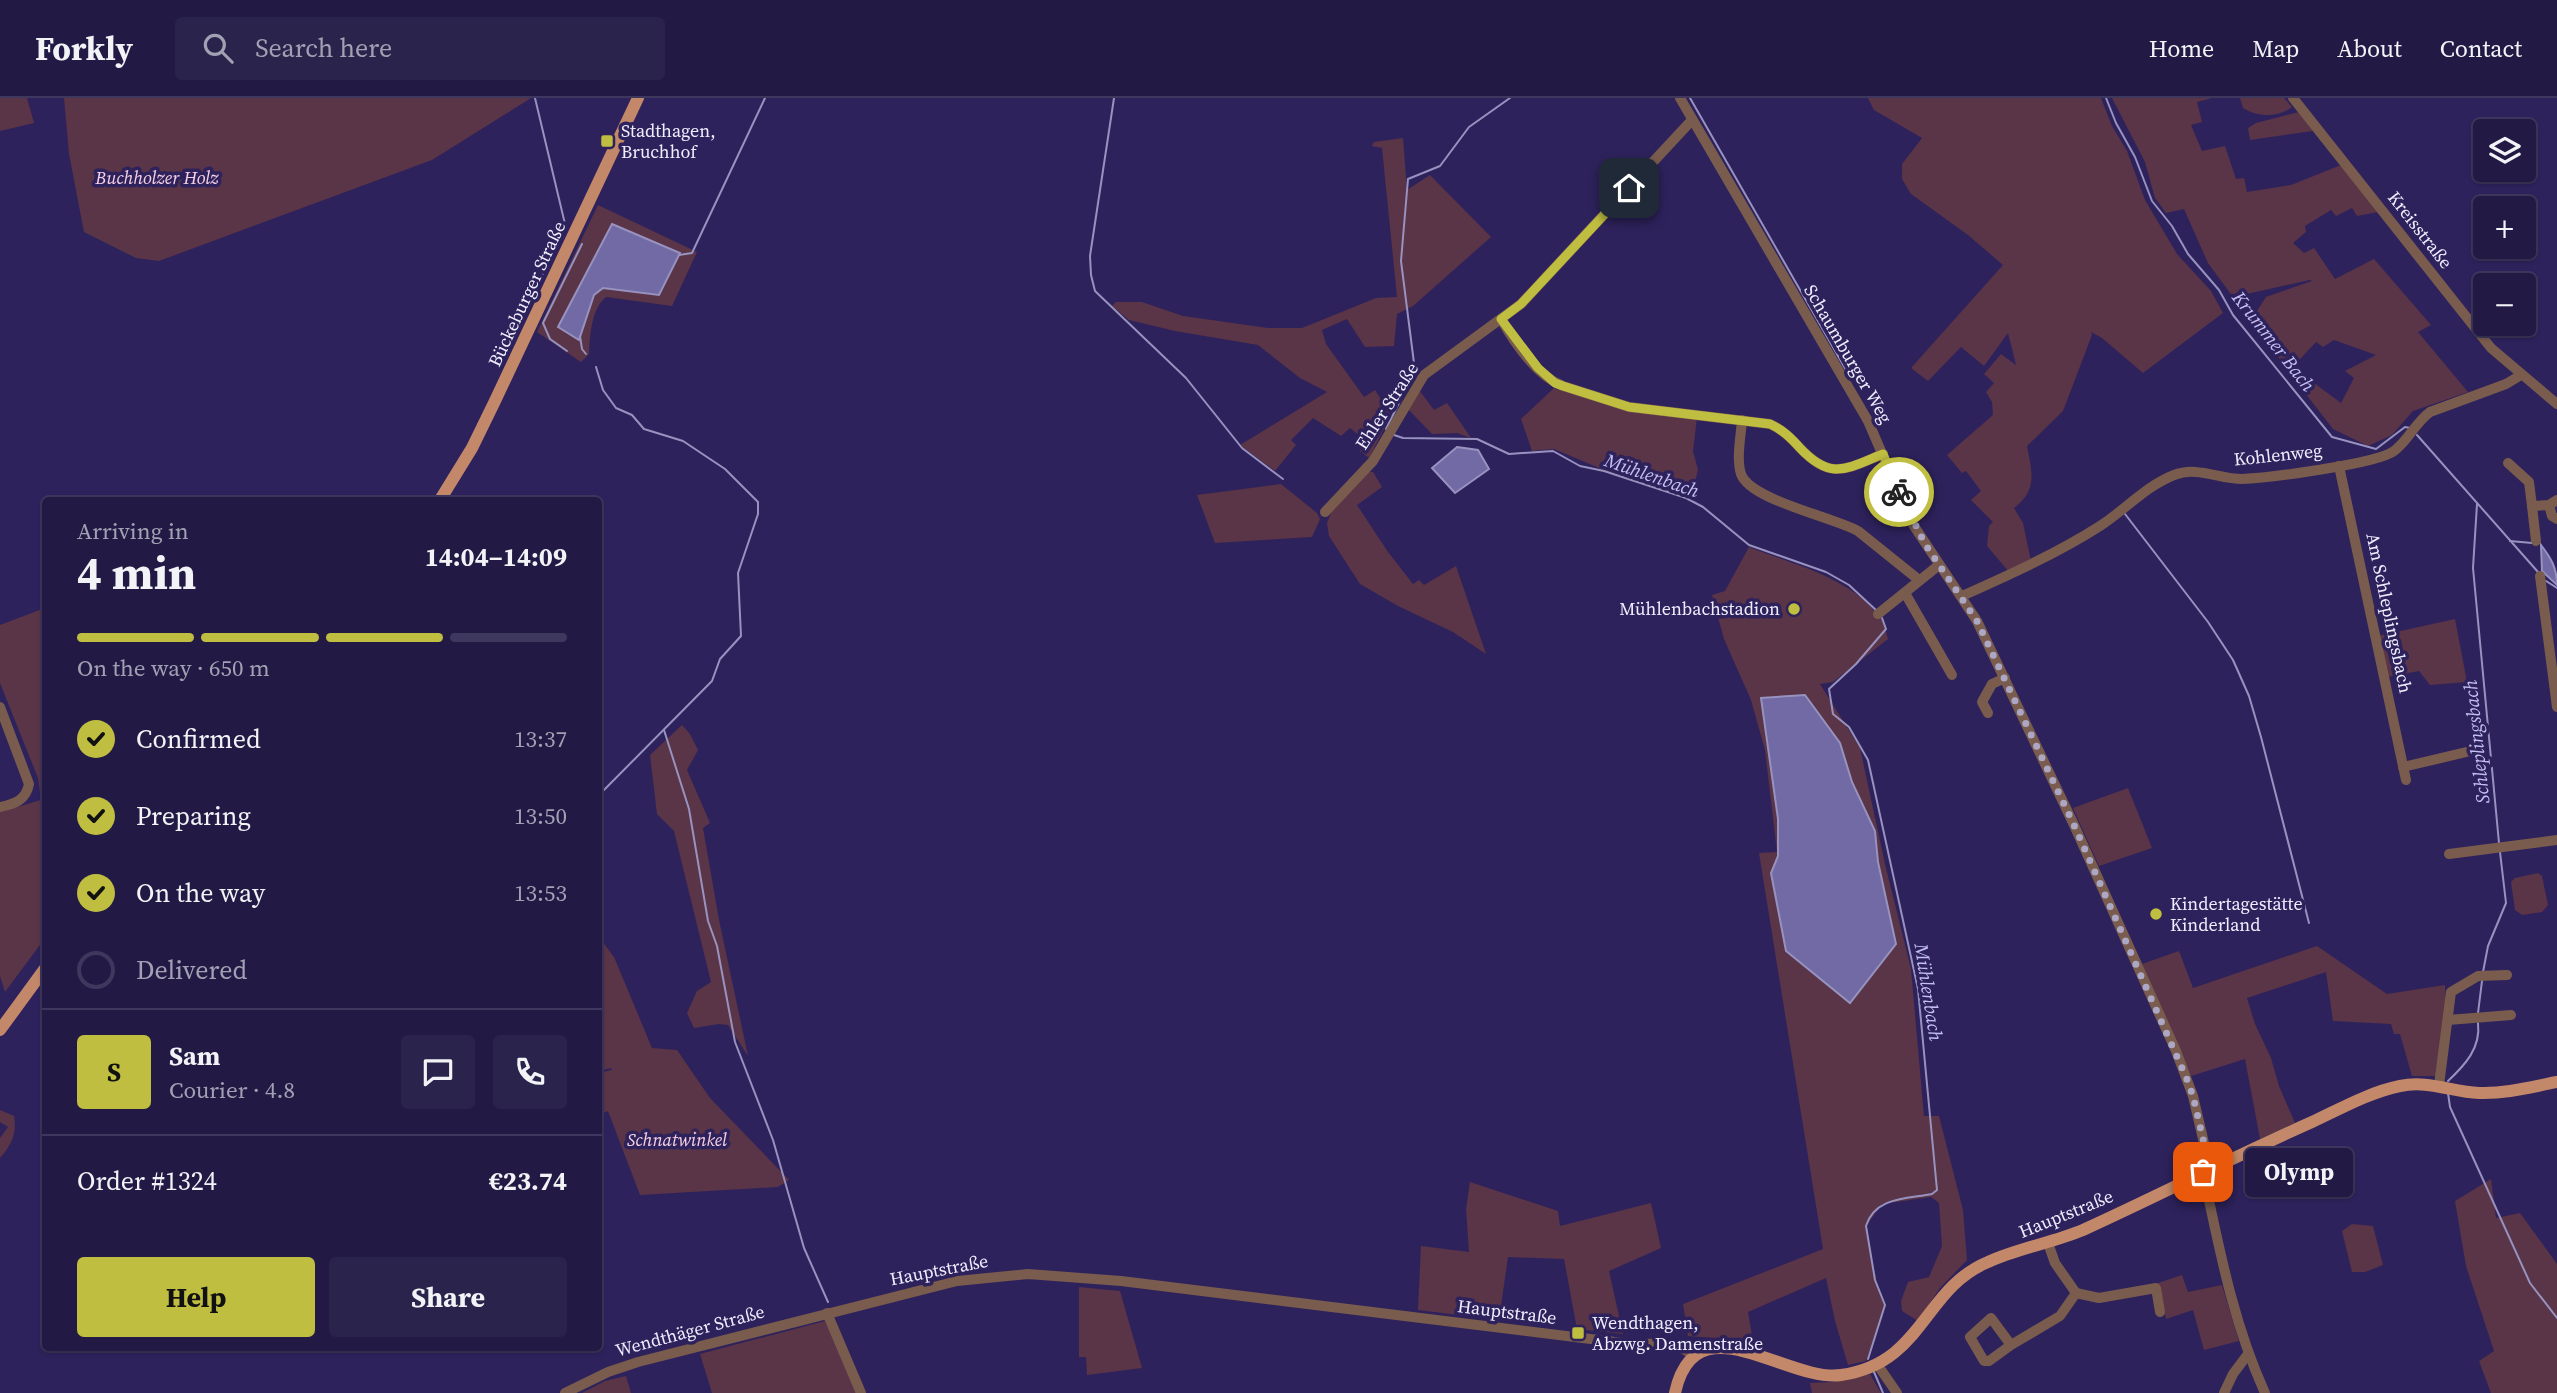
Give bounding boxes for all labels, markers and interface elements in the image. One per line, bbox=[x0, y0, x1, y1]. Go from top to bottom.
search box bbox=[175, 17, 665, 80]
text: Forkly bbox=[35, 26, 133, 71]
icon: search bbox=[199, 29, 237, 67]
text: Search here bbox=[255, 30, 392, 66]
text: Home bbox=[2149, 32, 2214, 65]
text: Map bbox=[2252, 32, 2299, 65]
text: About bbox=[2337, 32, 2402, 65]
text: Contact bbox=[2440, 32, 2522, 65]
place label: Stadthagen, Bruchhof bbox=[621, 118, 716, 164]
map controls bbox=[2473, 119, 2536, 336]
button: layers bbox=[2473, 119, 2536, 182]
marker: Stadthagen, Bruchhof bbox=[599, 133, 615, 149]
pin bbox=[1599, 158, 1659, 218]
park label: Buchholzer Holz bbox=[94, 165, 219, 190]
icon: home bbox=[1610, 169, 1648, 207]
street label: Kreisstraße bbox=[2382, 186, 2459, 274]
button: + bbox=[2473, 196, 2536, 259]
street label: Bückeburger Straße bbox=[482, 217, 571, 371]
button: − bbox=[2473, 273, 2536, 336]
street label: Schaumburger Weg bbox=[1798, 280, 1898, 428]
water label: Krummer Bach bbox=[2226, 285, 2322, 397]
street label: Ehler Straße bbox=[1349, 357, 1424, 454]
street label: Kohlenweg bbox=[2232, 437, 2324, 472]
water label: Mühlenbach bbox=[1600, 446, 1703, 504]
courier bbox=[1864, 457, 1934, 527]
icon: bike bbox=[1880, 473, 1918, 511]
text: Arriving in bbox=[77, 515, 189, 547]
street label: Am Schleplingsbach bbox=[2360, 530, 2419, 695]
text: 14:04–14:09 bbox=[425, 539, 567, 575]
text: 4 min bbox=[77, 541, 196, 604]
place label: Mühlenbachstadion bbox=[1619, 596, 1780, 621]
marker: Mühlenbachstadion bbox=[1786, 601, 1802, 617]
text: On the way · 650 m bbox=[77, 652, 270, 684]
water label: Schleplingsbach bbox=[2457, 678, 2495, 805]
icon: check bbox=[77, 720, 115, 758]
text: Confirmed bbox=[136, 721, 261, 757]
text: 13:37 bbox=[514, 723, 567, 755]
icon: check bbox=[77, 797, 115, 835]
text: Preparing bbox=[136, 798, 251, 834]
text: 13:50 bbox=[514, 800, 567, 832]
icon: check bbox=[77, 874, 115, 912]
text: On the way bbox=[136, 875, 265, 911]
text: 13:53 bbox=[514, 877, 567, 909]
place label: Kindertagestätte Kinderland bbox=[2170, 891, 2303, 937]
marker: Kindertagestätte Kinderland bbox=[2148, 906, 2164, 922]
water label: Mühlenbach bbox=[1908, 940, 1950, 1043]
text: Delivered bbox=[136, 952, 247, 988]
button: chat bbox=[401, 1035, 475, 1109]
button: phone bbox=[493, 1035, 567, 1109]
text: Sam bbox=[169, 1038, 220, 1074]
text: S bbox=[107, 1054, 121, 1090]
text: Courier · 4.8 bbox=[169, 1074, 295, 1106]
park label: Schnatwinkel bbox=[627, 1127, 727, 1152]
pin bbox=[2173, 1142, 2233, 1202]
callout: Olymp bbox=[2245, 1148, 2354, 1196]
icon: bag bbox=[2184, 1153, 2222, 1191]
text: Olymp bbox=[2264, 1156, 2334, 1188]
text: Order #1324 bbox=[77, 1163, 217, 1199]
text: €23.74 bbox=[489, 1163, 567, 1199]
street label: Hauptstraße bbox=[2015, 1183, 2117, 1244]
street label: Hauptstraße bbox=[888, 1248, 990, 1291]
button: Help bbox=[77, 1257, 315, 1337]
button: Share bbox=[329, 1257, 567, 1337]
street label: Hauptstraße bbox=[1456, 1293, 1558, 1330]
street label: Wendthäger Straße bbox=[613, 1299, 767, 1362]
place label: Wendthagen, Abzwg. Damenstraße bbox=[1592, 1310, 1763, 1356]
marker: Wendthagen, Abzwg. Damenstraße bbox=[1570, 1325, 1586, 1341]

